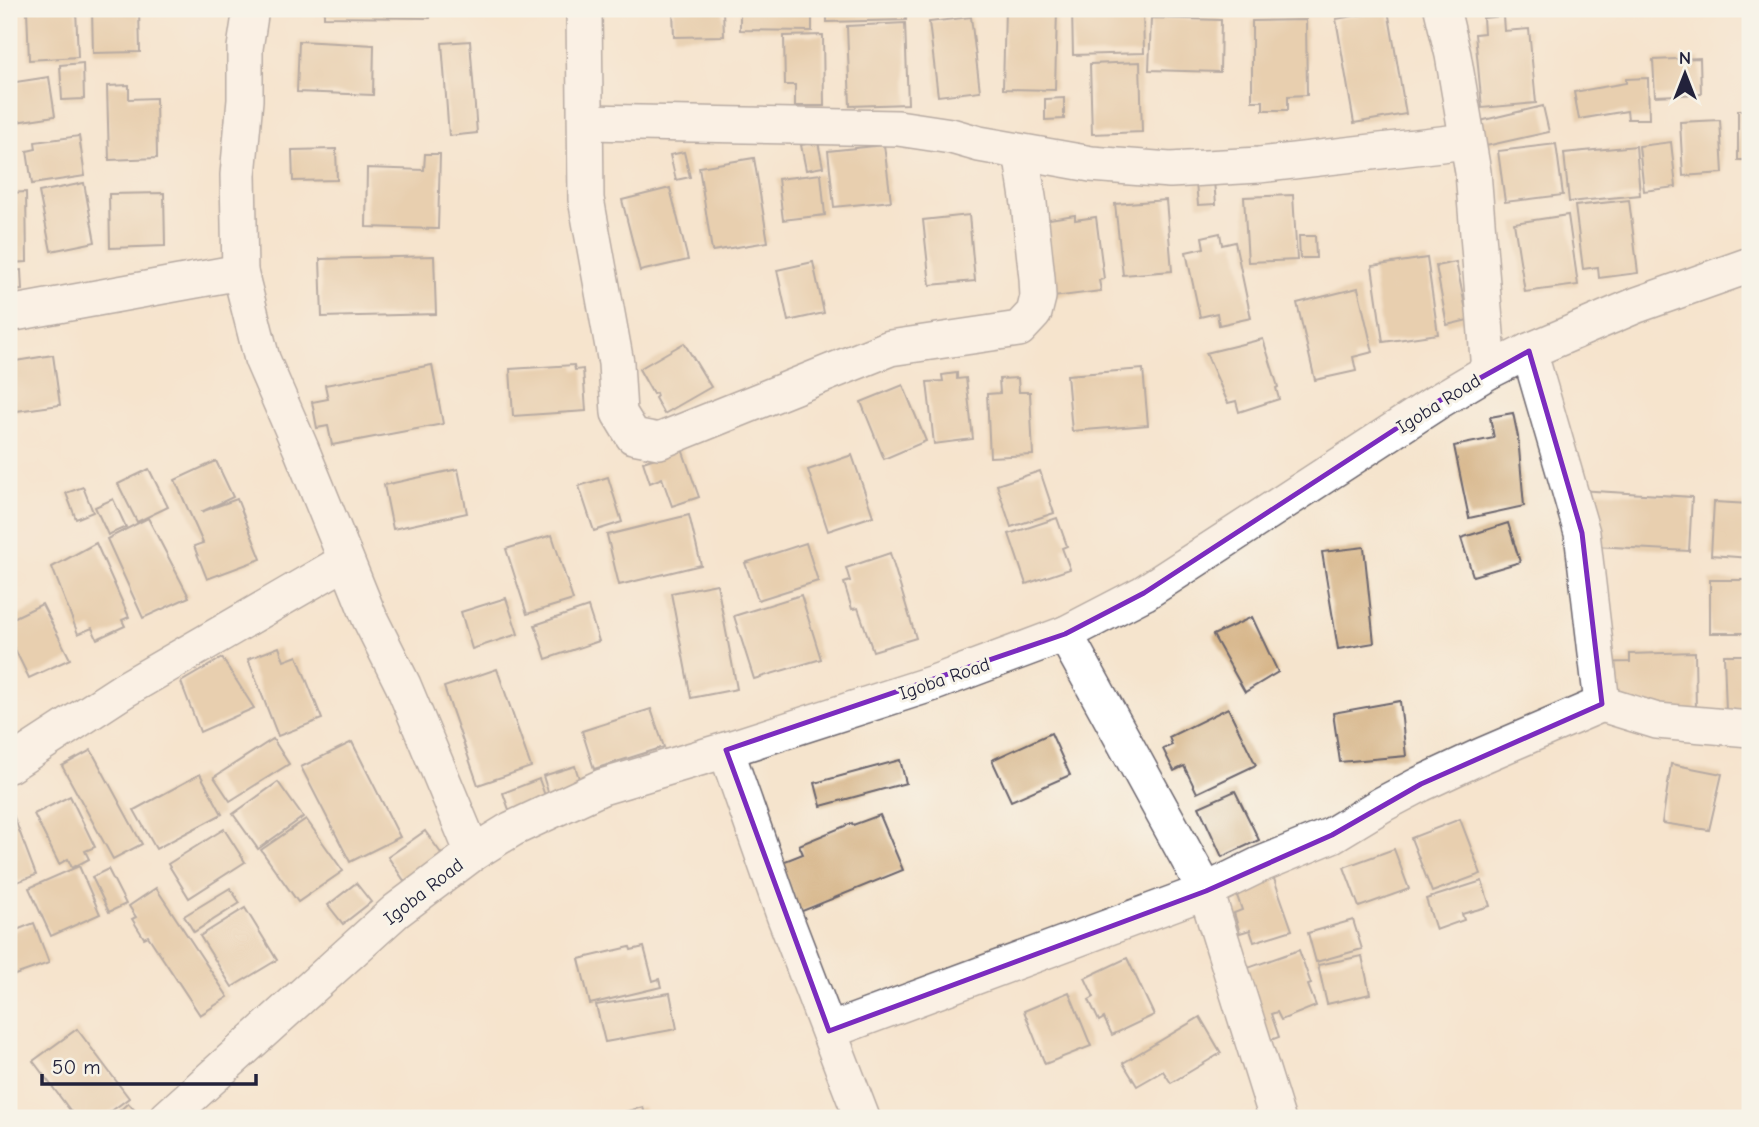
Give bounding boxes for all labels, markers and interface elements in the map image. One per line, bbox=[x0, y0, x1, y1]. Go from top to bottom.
north arrow bbox=[1650, 38, 1720, 108]
text: N bbox=[1679, 47, 1691, 69]
street label: Igoba Road bbox=[1392, 369, 1485, 438]
street label: Igoba Road bbox=[896, 653, 993, 705]
street label: Igoba Road bbox=[379, 854, 468, 930]
scale bar bbox=[42, 1043, 256, 1087]
text: 50 m bbox=[52, 1055, 101, 1079]

